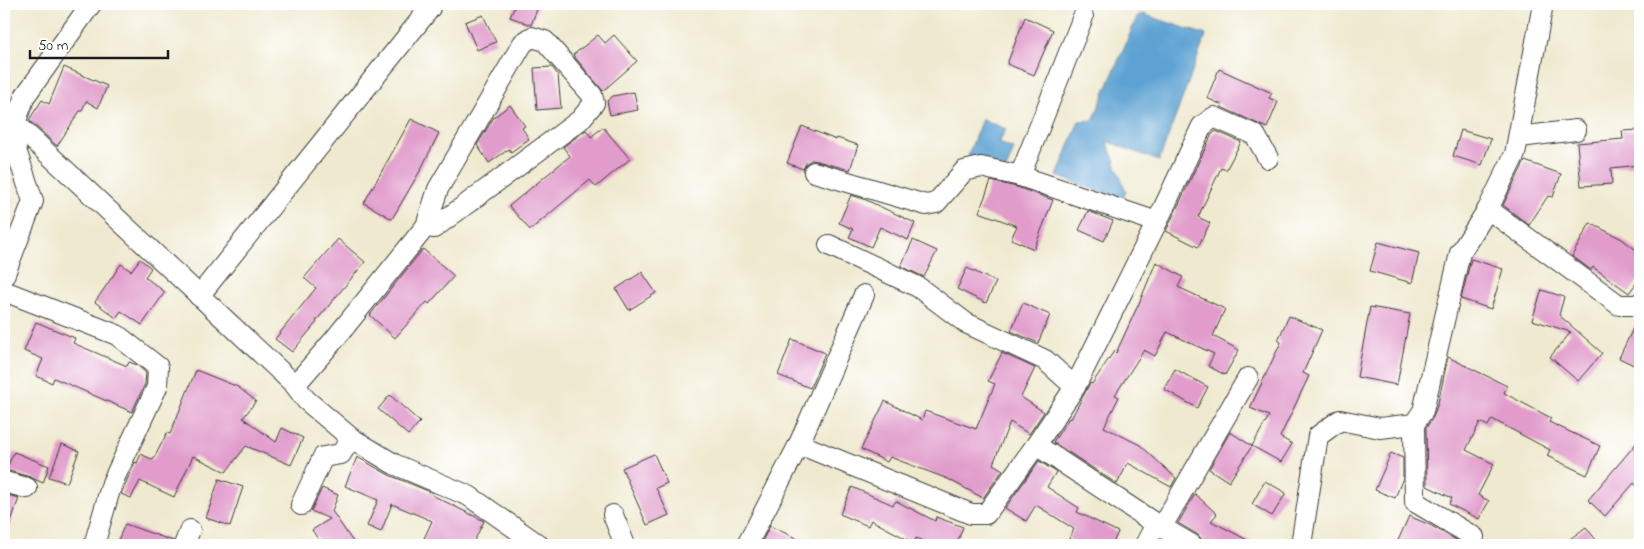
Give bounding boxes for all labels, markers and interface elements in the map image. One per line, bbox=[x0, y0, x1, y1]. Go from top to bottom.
scale bar bbox=[30, 28, 168, 60]
text: 50 m bbox=[38, 35, 69, 57]

